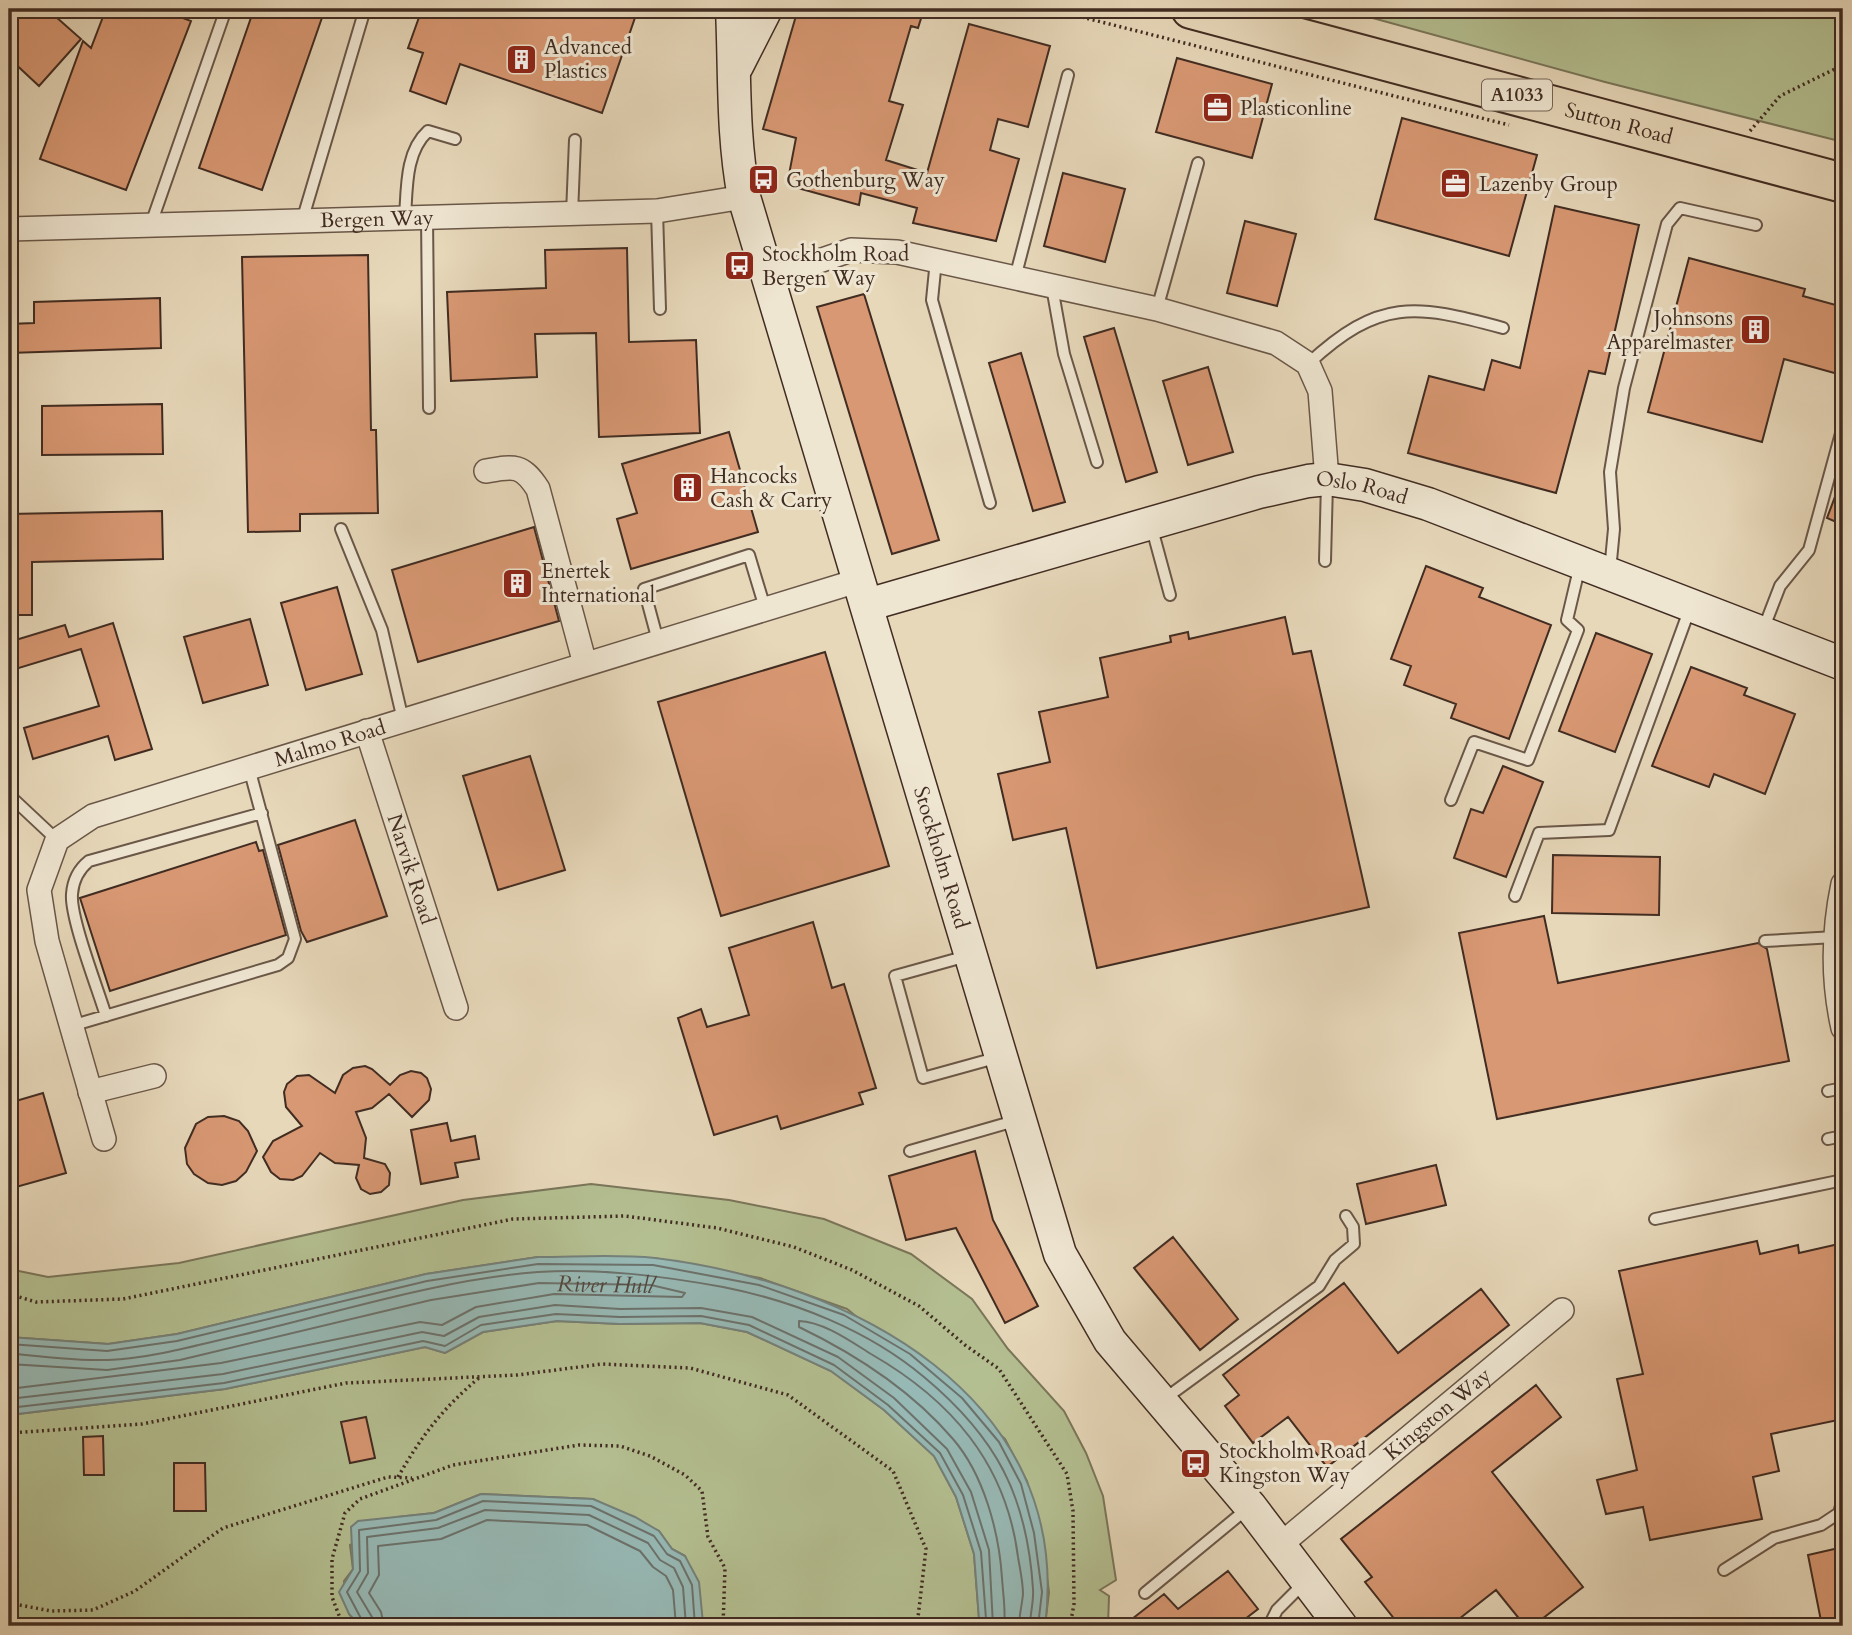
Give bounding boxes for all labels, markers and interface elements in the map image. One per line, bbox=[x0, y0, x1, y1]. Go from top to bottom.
place label: Advanced Plastics bbox=[544, 33, 632, 86]
building icon: Advanced Plastics bbox=[504, 42, 538, 76]
road number: A1033 bbox=[1482, 80, 1552, 110]
office icon: Plasticonline bbox=[1200, 91, 1234, 125]
place label: Plasticonline bbox=[1240, 94, 1352, 123]
street label: Sutton Road bbox=[1562, 95, 1676, 151]
bus stop icon: Gothenburg Way bbox=[746, 163, 780, 197]
place label: Gothenburg Way bbox=[786, 166, 945, 195]
office icon: Lazenby Group bbox=[1439, 167, 1473, 201]
place label: Lazenby Group bbox=[1479, 170, 1618, 199]
street label: Bergen Way bbox=[320, 203, 434, 235]
place label: Stockholm Road Bergen Way bbox=[762, 240, 909, 293]
bus stop icon: Stockholm Road Bergen Way bbox=[722, 249, 756, 283]
place label: Johnsons Apparelmaster bbox=[1606, 304, 1733, 357]
building icon: Johnsons Apparelmaster bbox=[1739, 313, 1773, 347]
place label: Hancocks Cash & Carry bbox=[710, 462, 832, 515]
street label: Oslo Road bbox=[1314, 464, 1411, 512]
building icon: Hancocks Cash & Carry bbox=[670, 471, 704, 505]
place label: Enertek International bbox=[541, 557, 655, 610]
building icon: Enertek International bbox=[501, 566, 535, 600]
street label: Malmo Road bbox=[271, 712, 389, 774]
street label: Stockholm Road bbox=[906, 783, 976, 932]
street label: Narvik Road bbox=[380, 810, 443, 928]
water label: River Hull bbox=[557, 1268, 659, 1301]
street label: Kingston Way bbox=[1378, 1361, 1497, 1467]
place label: Stockholm Road Kingston Way bbox=[1219, 1437, 1366, 1490]
bus stop icon: Stockholm Road Kingston Way bbox=[1179, 1446, 1213, 1480]

